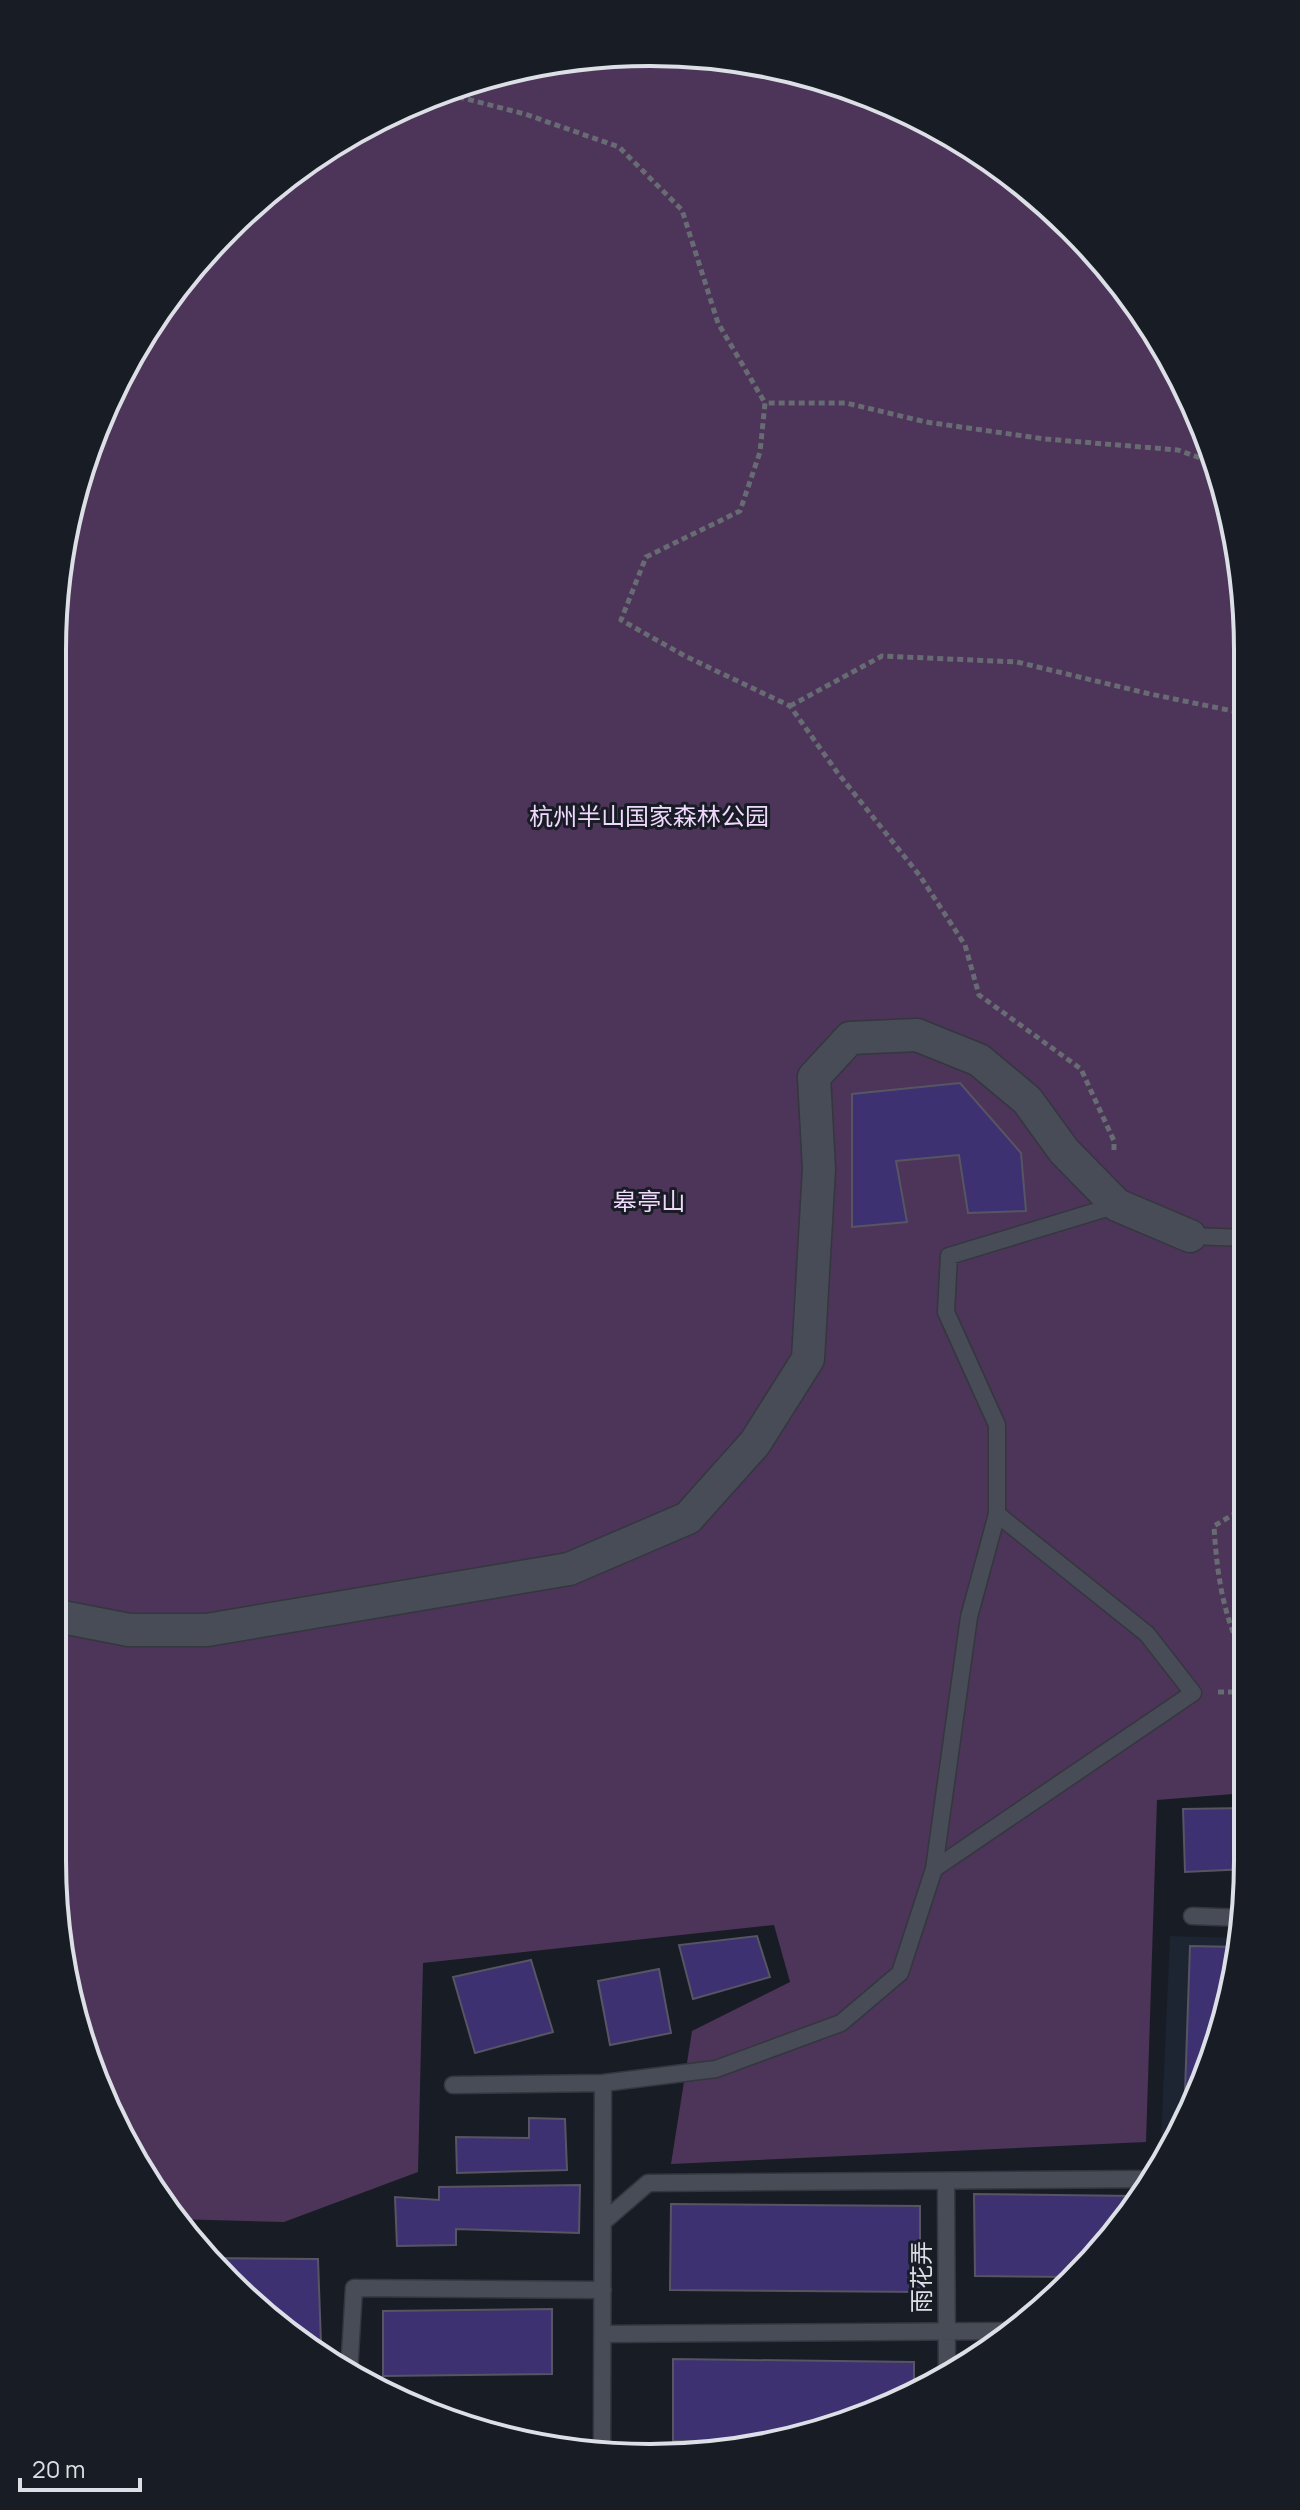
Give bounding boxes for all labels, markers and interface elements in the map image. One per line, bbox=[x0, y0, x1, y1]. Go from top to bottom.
park label: 杭州半山国家森林公园 bbox=[529, 799, 769, 832]
park label: 皋亭山 bbox=[613, 1184, 685, 1217]
street label: 雨花弄 bbox=[904, 2241, 937, 2313]
scale bar bbox=[20, 2442, 140, 2492]
text: 20 m bbox=[32, 2452, 85, 2485]

